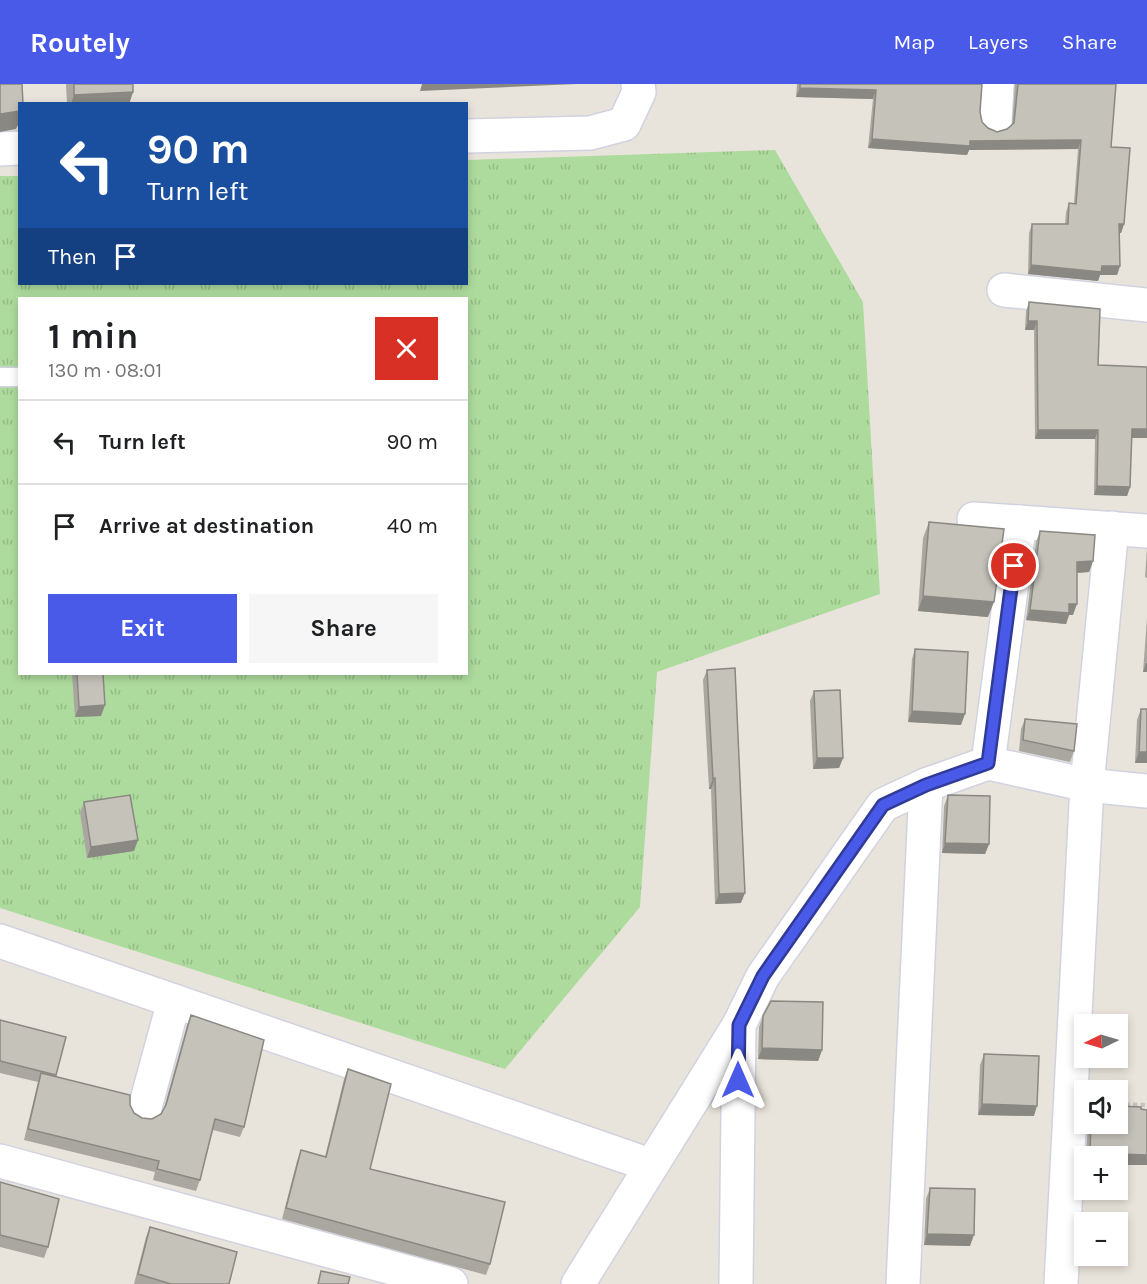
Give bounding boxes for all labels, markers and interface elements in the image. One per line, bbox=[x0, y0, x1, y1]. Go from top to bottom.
text: Routely bbox=[30, 26, 130, 59]
text: Map bbox=[893, 30, 935, 54]
text: Layers bbox=[968, 30, 1029, 54]
text: Share bbox=[1062, 30, 1117, 54]
text: 90 m bbox=[147, 124, 250, 174]
icon: left bbox=[48, 126, 126, 204]
text: Turn left bbox=[147, 175, 248, 207]
icon: arrive bbox=[109, 240, 142, 273]
text: Then bbox=[48, 244, 97, 270]
text: 1 min bbox=[48, 315, 138, 357]
button: close bbox=[375, 317, 438, 380]
text: 130 m · 08:01 bbox=[48, 359, 162, 382]
icon: left bbox=[48, 426, 81, 459]
text: Turn left bbox=[99, 429, 186, 455]
text: 90 m bbox=[386, 429, 438, 455]
icon: arrive bbox=[48, 510, 81, 543]
text: Arrive at destination bbox=[99, 513, 314, 539]
text: 40 m bbox=[387, 513, 438, 539]
pin bbox=[988, 540, 1039, 591]
icon: arrive bbox=[997, 549, 1030, 582]
button: Exit bbox=[48, 594, 237, 663]
button: Share bbox=[249, 594, 438, 663]
north arrow bbox=[1074, 1014, 1128, 1068]
map controls bbox=[1074, 1014, 1128, 1266]
position arrow bbox=[706, 1048, 770, 1112]
button: sound bbox=[1074, 1080, 1128, 1134]
button: + bbox=[1074, 1146, 1128, 1200]
button: − bbox=[1074, 1212, 1128, 1266]

